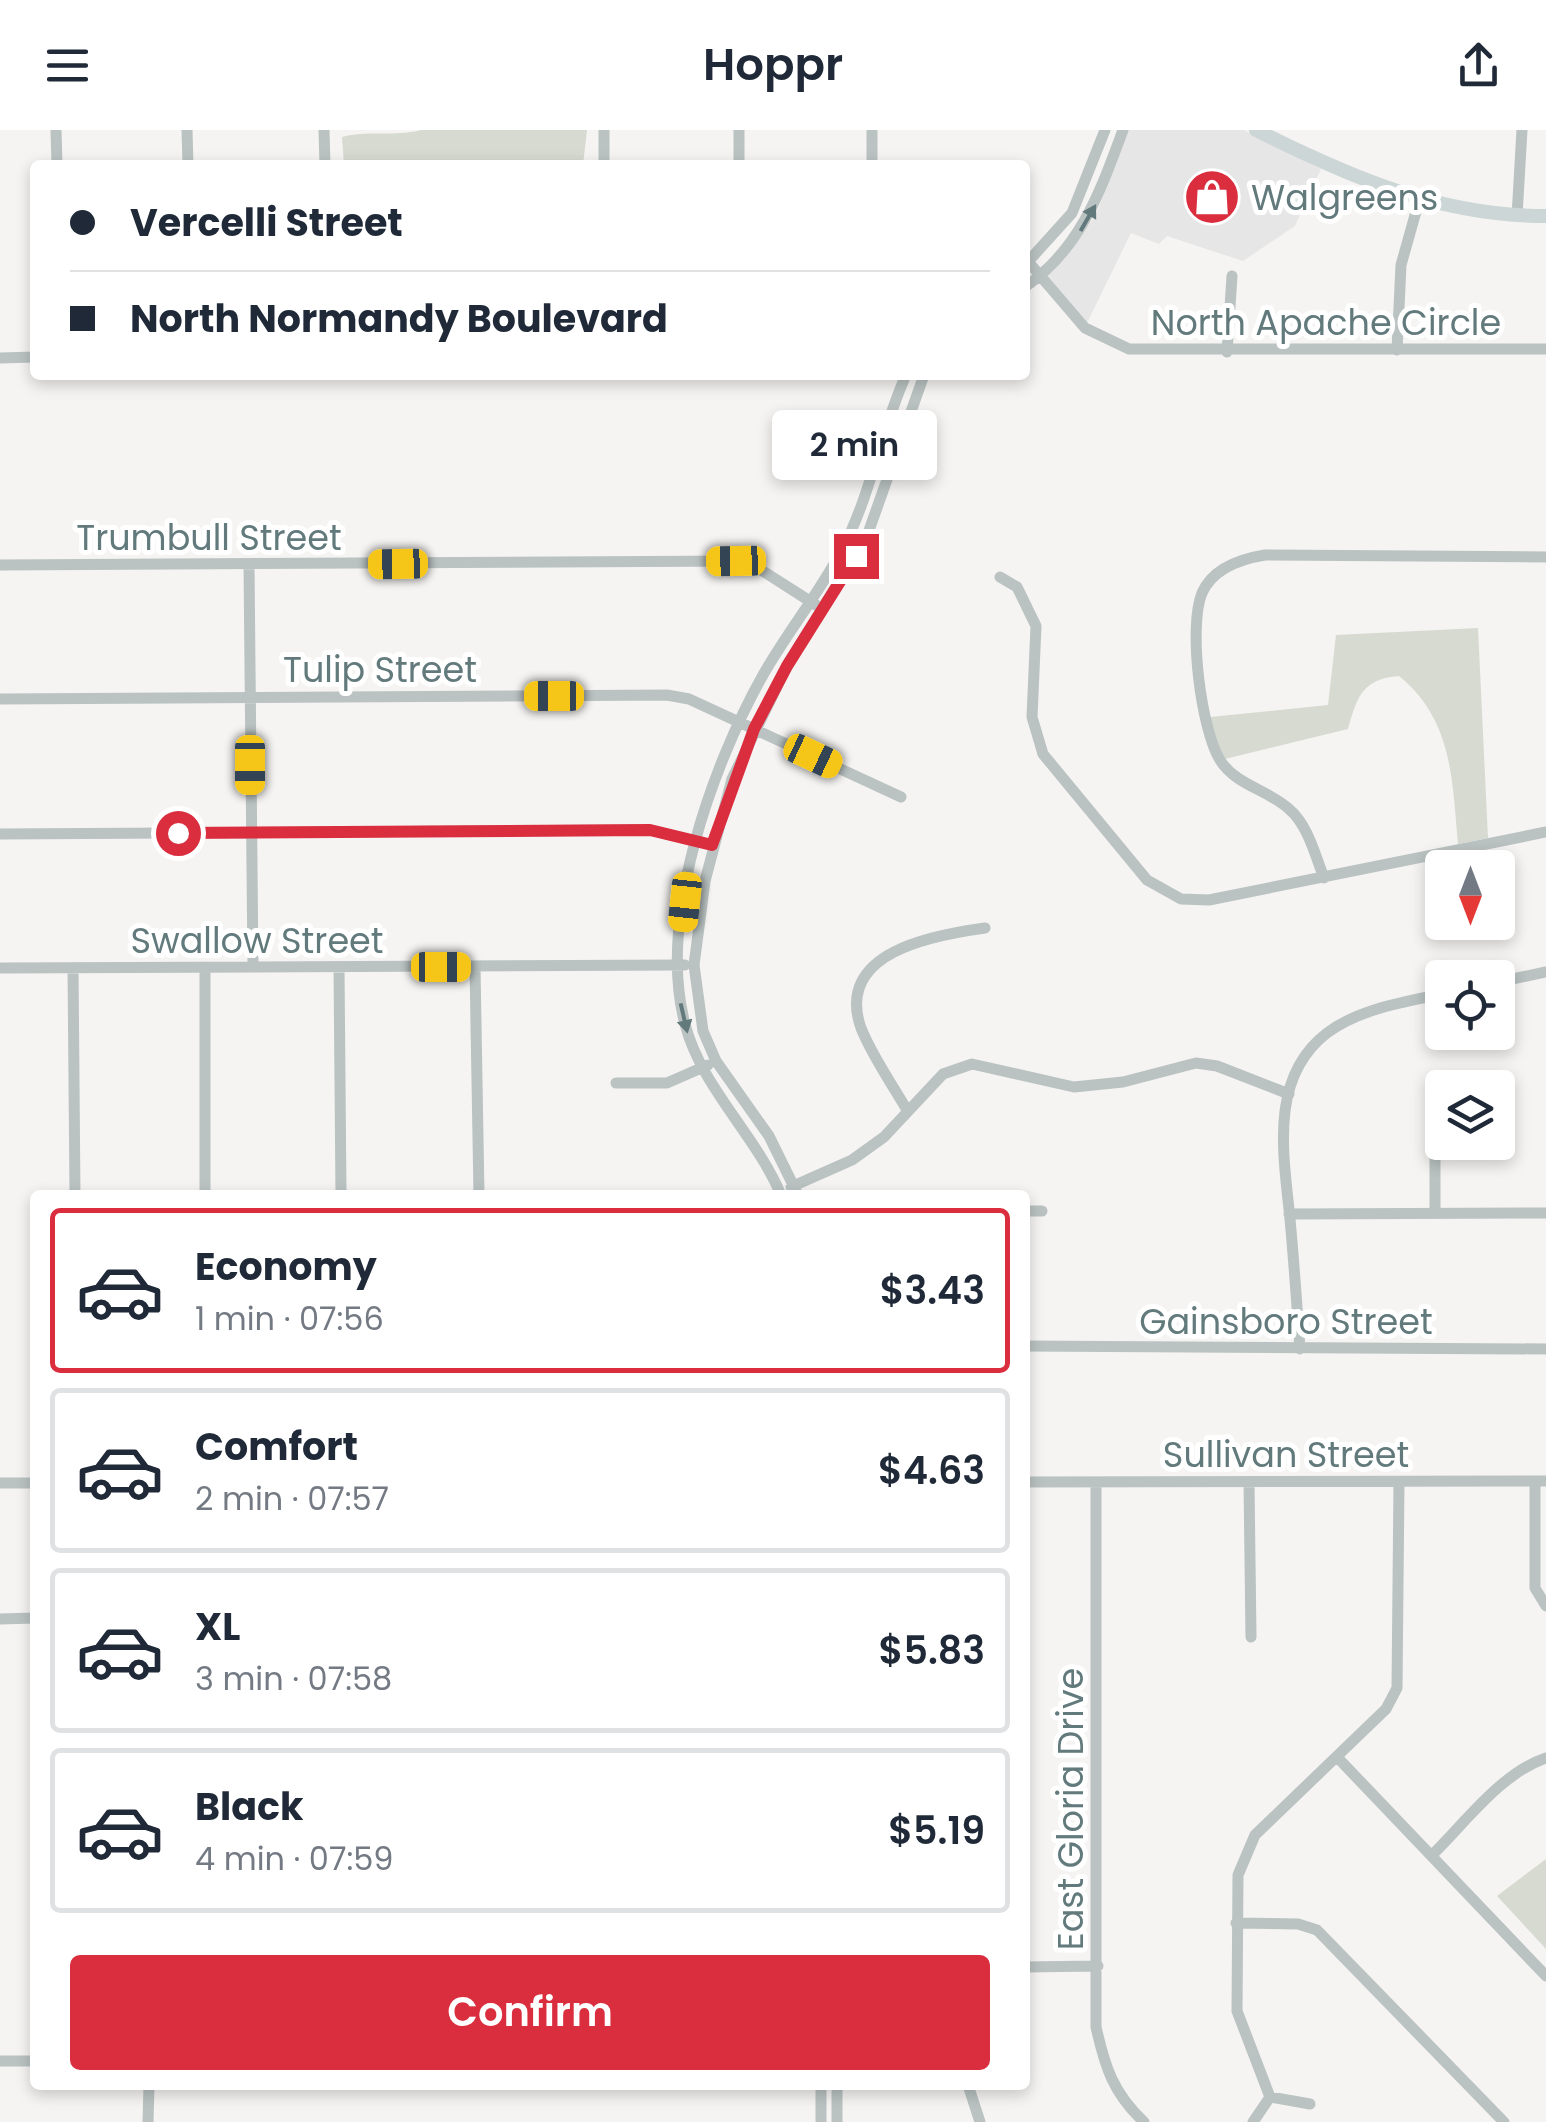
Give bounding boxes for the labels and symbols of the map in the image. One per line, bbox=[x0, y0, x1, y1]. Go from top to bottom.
shop icon: Walgreens bbox=[1182, 167, 1242, 227]
place label: Walgreens bbox=[1251, 173, 1438, 222]
one-way arrow bbox=[1079, 203, 1096, 232]
street label: North Apache Circle bbox=[1151, 298, 1501, 347]
callout: 2 min bbox=[774, 411, 938, 481]
street label: Trumbull Street bbox=[76, 513, 342, 562]
route end bbox=[834, 534, 879, 579]
car bbox=[706, 545, 766, 577]
car bbox=[368, 548, 428, 580]
street label: Tulip Street bbox=[283, 645, 477, 694]
car bbox=[524, 681, 584, 711]
car bbox=[779, 730, 847, 782]
car bbox=[235, 735, 265, 795]
route start bbox=[156, 811, 201, 856]
north arrow bbox=[1425, 850, 1515, 940]
car bbox=[667, 871, 703, 933]
street label: Swallow Street bbox=[130, 916, 384, 965]
car bbox=[411, 952, 471, 982]
one-way arrow bbox=[677, 1003, 692, 1034]
street label: Gainsboro Street bbox=[1139, 1297, 1433, 1346]
street label: Sullivan Street bbox=[1163, 1430, 1409, 1479]
street label: East Gloria Drive bbox=[1046, 1668, 1095, 1950]

